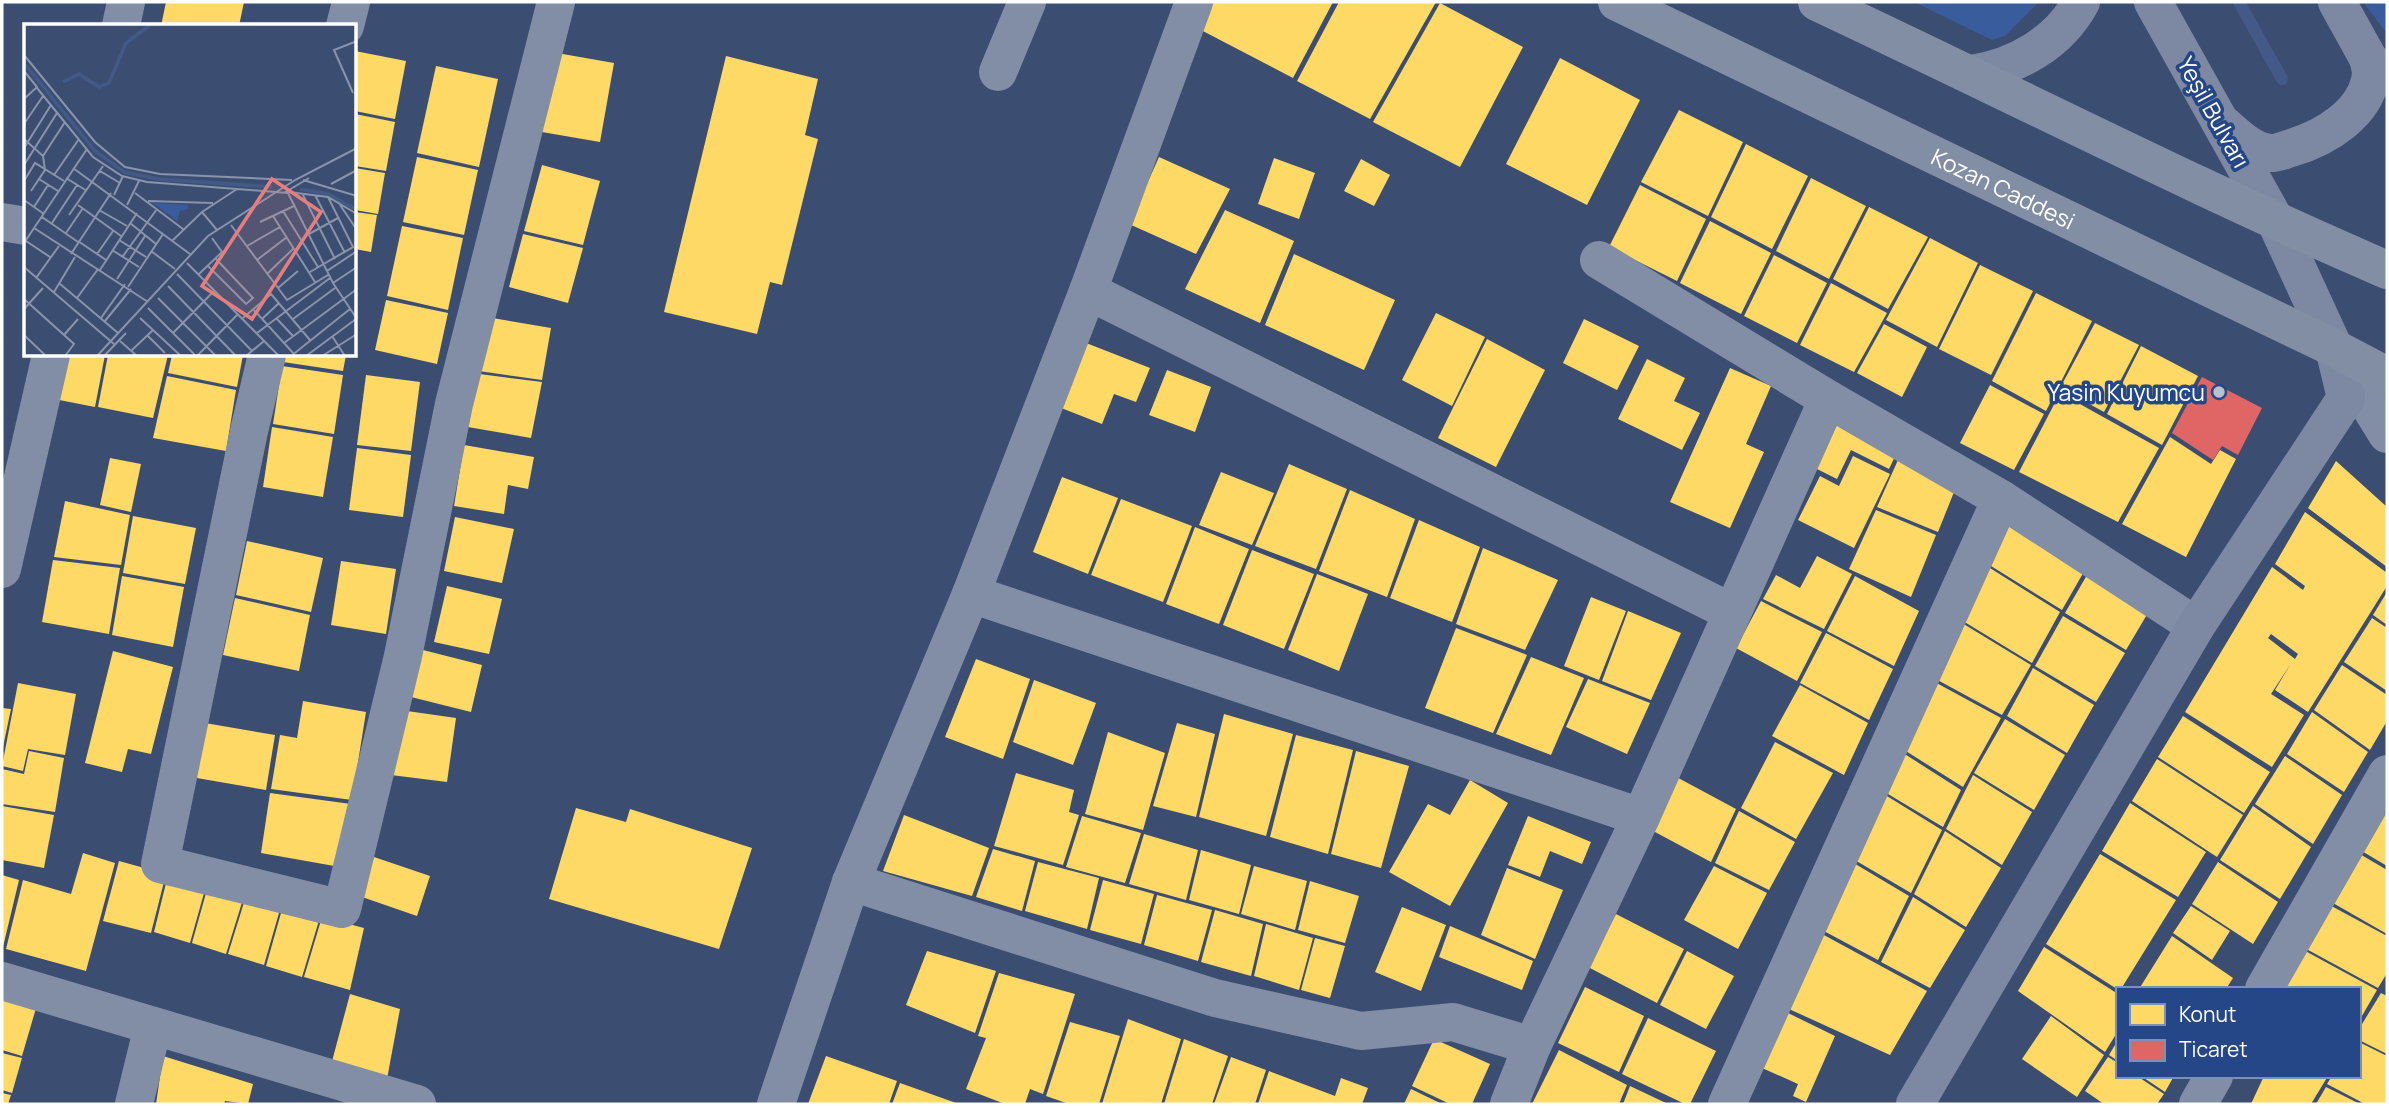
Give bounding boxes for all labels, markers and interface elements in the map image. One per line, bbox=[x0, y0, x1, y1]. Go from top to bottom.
inset map bbox=[24, 24, 357, 357]
street label: Yeşil Bulvarı bbox=[2170, 51, 2258, 173]
street label: Kozan Caddesi bbox=[1926, 140, 2081, 237]
place label: Yasin Kuyumcu bbox=[2047, 376, 2205, 408]
marker: Yasin Kuyumcu bbox=[2211, 384, 2227, 400]
legend bbox=[2116, 987, 2361, 1078]
text: Konut bbox=[2179, 1000, 2236, 1028]
text: Ticaret bbox=[2179, 1035, 2248, 1063]

